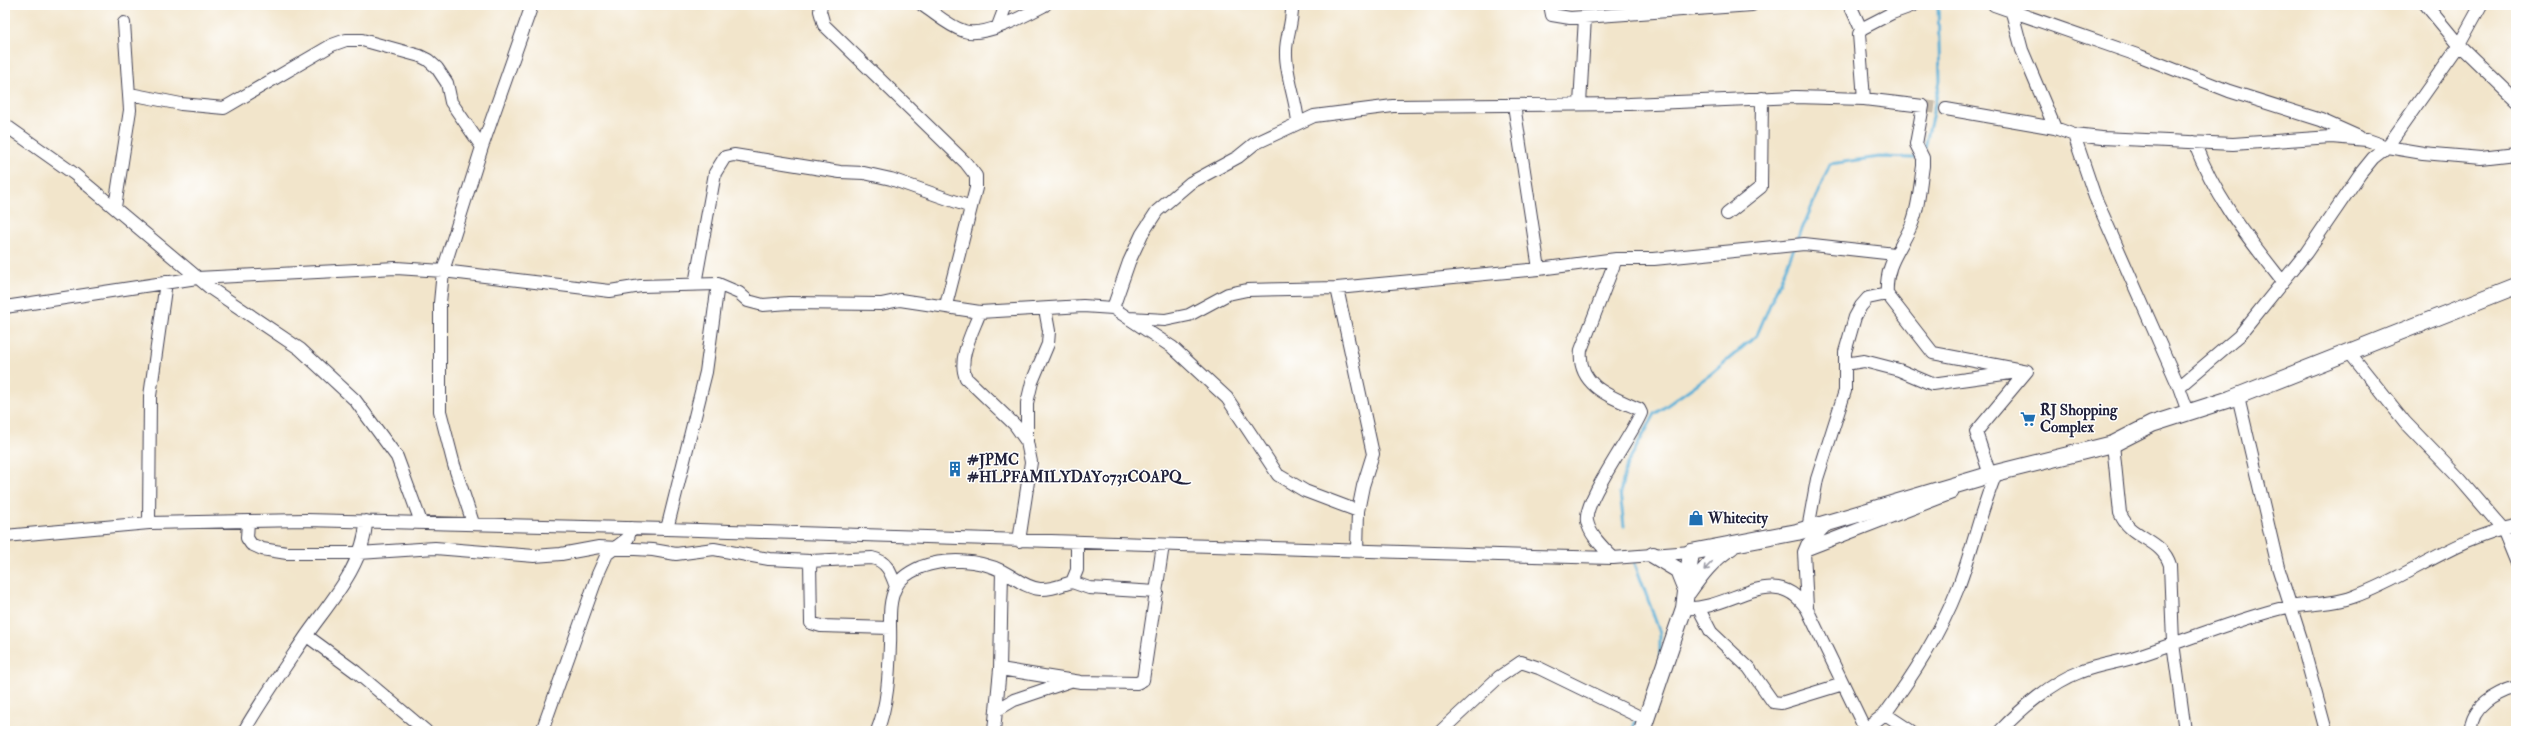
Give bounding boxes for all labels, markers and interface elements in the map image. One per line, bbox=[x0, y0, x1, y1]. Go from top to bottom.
place label: RJ Shopping Complex bbox=[2040, 401, 2118, 438]
supermarket icon: RJ Shopping Complex bbox=[2019, 410, 2037, 428]
place label: #JPMC #HLPFAMILYDAY0731COAPQ bbox=[967, 451, 1192, 487]
building icon: #JPMC #HLPFAMILYDAY0731COAPQ bbox=[946, 460, 964, 478]
shop icon: Whitecity bbox=[1687, 509, 1705, 527]
place label: Whitecity bbox=[1707, 509, 1769, 529]
one-way arrow bbox=[1703, 561, 1712, 571]

